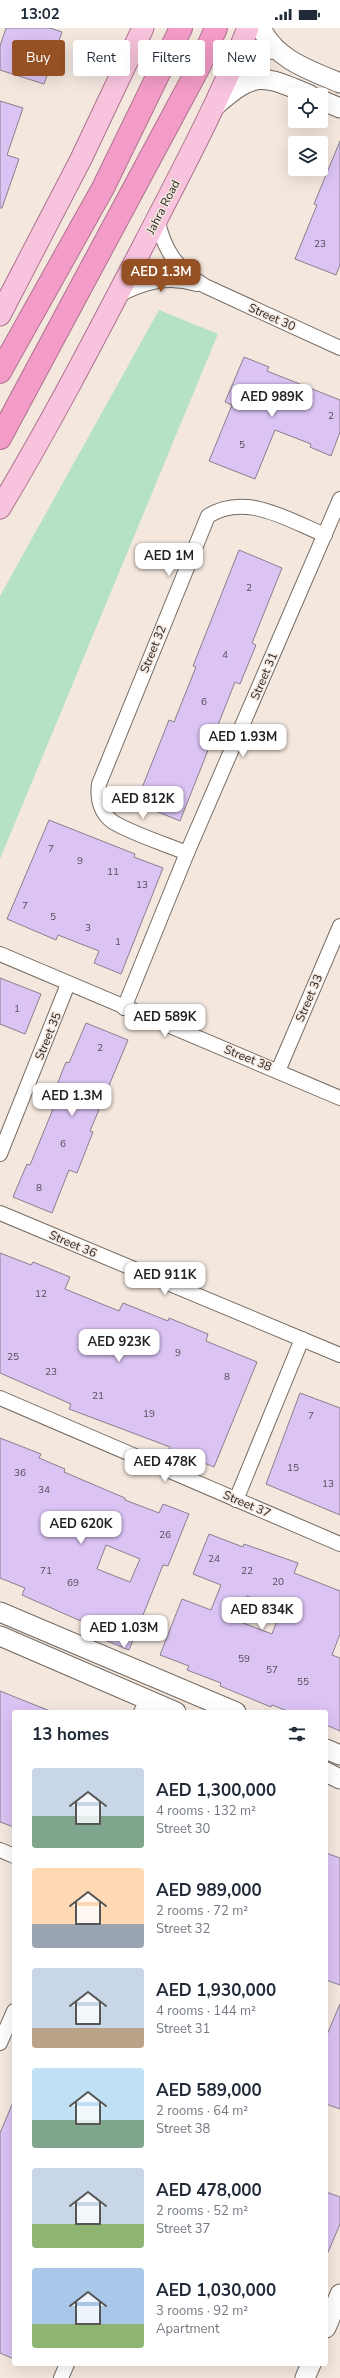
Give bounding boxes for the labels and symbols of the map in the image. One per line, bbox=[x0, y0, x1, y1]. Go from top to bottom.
street label: Jahra Road bbox=[142, 177, 183, 238]
house number: 23 bbox=[314, 237, 326, 251]
pin: AED 1.3M bbox=[120, 259, 202, 293]
street label: Street 30 bbox=[246, 299, 298, 335]
pin: AED 989K bbox=[231, 384, 313, 418]
house number: 2 bbox=[328, 409, 334, 423]
house number: 5 bbox=[239, 438, 245, 452]
pin: AED 1M bbox=[136, 543, 202, 577]
house number: 2 bbox=[246, 581, 252, 595]
street label: Street 32 bbox=[136, 623, 170, 675]
house number: 4 bbox=[222, 648, 228, 662]
street label: Street 31 bbox=[247, 650, 281, 702]
house number: 6 bbox=[201, 695, 207, 709]
pin: AED 1.93M bbox=[197, 724, 289, 758]
pin: AED 812K bbox=[102, 786, 184, 820]
house number: 7 bbox=[48, 842, 54, 856]
house number: 9 bbox=[77, 854, 83, 868]
house number: 11 bbox=[107, 865, 119, 879]
house number: 13 bbox=[136, 878, 148, 892]
house number: 7 bbox=[22, 899, 28, 913]
house number: 5 bbox=[50, 910, 56, 924]
house number: 3 bbox=[85, 921, 91, 935]
house number: 1 bbox=[115, 935, 121, 949]
street label: Street 33 bbox=[292, 972, 326, 1024]
house number: 1 bbox=[14, 1002, 20, 1016]
pin: AED 589K bbox=[124, 1004, 206, 1038]
street label: Street 35 bbox=[31, 1010, 65, 1062]
house number: 2 bbox=[97, 1041, 103, 1055]
street label: Street 38 bbox=[222, 1041, 274, 1075]
pin: AED 1.3M bbox=[31, 1083, 113, 1117]
house number: 6 bbox=[60, 1137, 66, 1151]
house number: 8 bbox=[36, 1181, 42, 1195]
street label: Street 36 bbox=[47, 1227, 99, 1261]
pin: AED 911K bbox=[124, 1262, 206, 1296]
house number: 12 bbox=[35, 1287, 47, 1301]
pin: AED 923K bbox=[78, 1329, 160, 1363]
house number: 9 bbox=[175, 1346, 181, 1360]
house number: 25 bbox=[7, 1350, 19, 1364]
house number: 23 bbox=[45, 1365, 57, 1379]
house number: 8 bbox=[224, 1370, 230, 1384]
house number: 21 bbox=[92, 1389, 104, 1403]
house number: 19 bbox=[143, 1407, 155, 1421]
house number: 7 bbox=[308, 1409, 314, 1423]
pin: AED 478K bbox=[124, 1449, 206, 1483]
house number: 15 bbox=[287, 1461, 299, 1475]
house number: 36 bbox=[14, 1466, 26, 1480]
house number: 13 bbox=[322, 1477, 334, 1491]
house number: 34 bbox=[38, 1483, 50, 1497]
street label: Street 37 bbox=[221, 1487, 273, 1521]
pin: AED 620K bbox=[40, 1511, 122, 1545]
house number: 26 bbox=[159, 1528, 171, 1542]
house number: 24 bbox=[208, 1552, 220, 1566]
house number: 71 bbox=[40, 1564, 52, 1578]
house number: 22 bbox=[241, 1564, 253, 1578]
house number: 20 bbox=[272, 1575, 284, 1589]
house number: 69 bbox=[67, 1576, 79, 1590]
pin: AED 834K bbox=[221, 1597, 303, 1631]
pin: AED 1.03M bbox=[78, 1615, 170, 1649]
house number: 59 bbox=[238, 1652, 250, 1666]
house number: 57 bbox=[266, 1663, 278, 1677]
house number: 55 bbox=[297, 1675, 309, 1689]

